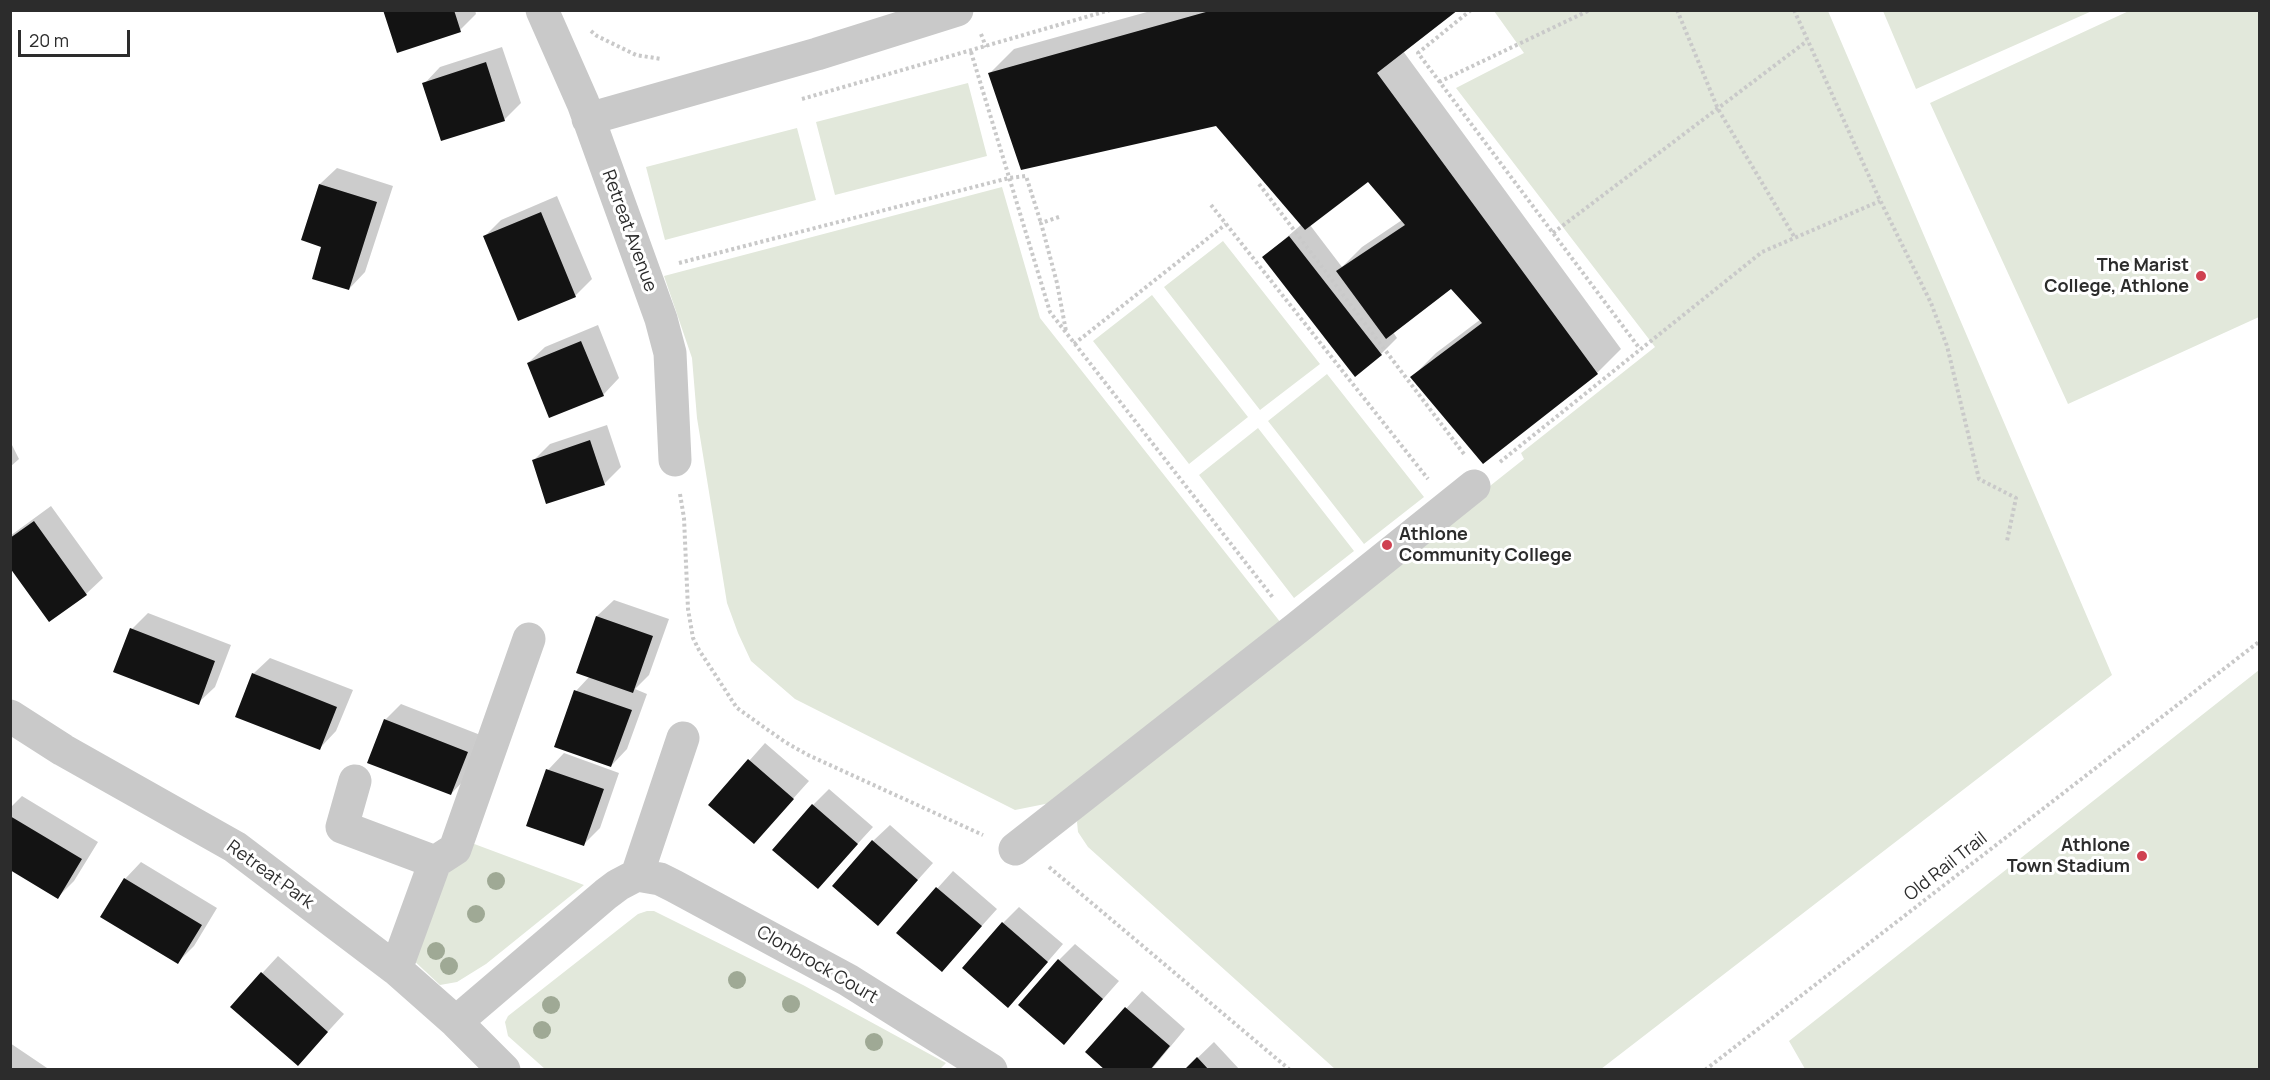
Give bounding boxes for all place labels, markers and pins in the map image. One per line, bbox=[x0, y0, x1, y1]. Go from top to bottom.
place label: The Marist College, Athlone bbox=[2044, 255, 2189, 298]
marker: The Marist College, Athlone bbox=[2194, 269, 2208, 283]
place label: Athlone Community College bbox=[1399, 524, 1572, 566]
marker: Athlone Community College bbox=[1380, 538, 1394, 552]
place label: Athlone Town Stadium bbox=[2007, 835, 2130, 878]
marker: Athlone Town Stadium bbox=[2135, 849, 2149, 863]

